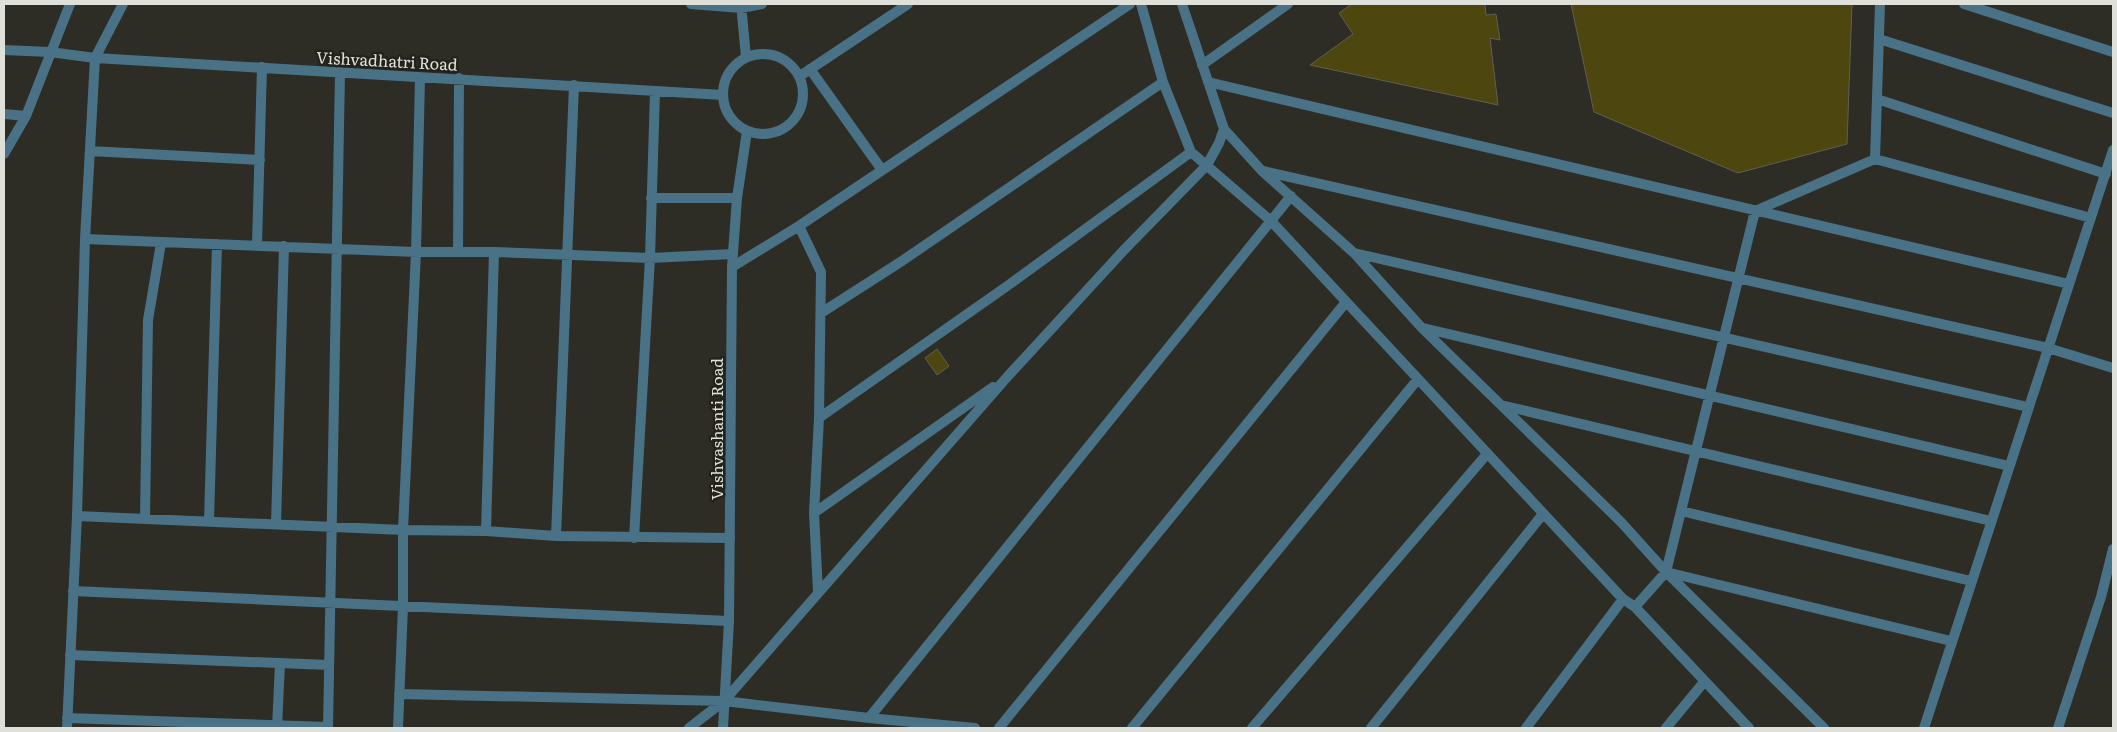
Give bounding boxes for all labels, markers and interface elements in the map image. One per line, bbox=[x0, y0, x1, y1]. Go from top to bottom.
street label: Vishvadhatri Road bbox=[316, 44, 458, 76]
street label: Vishvashanti Road bbox=[704, 358, 728, 500]

